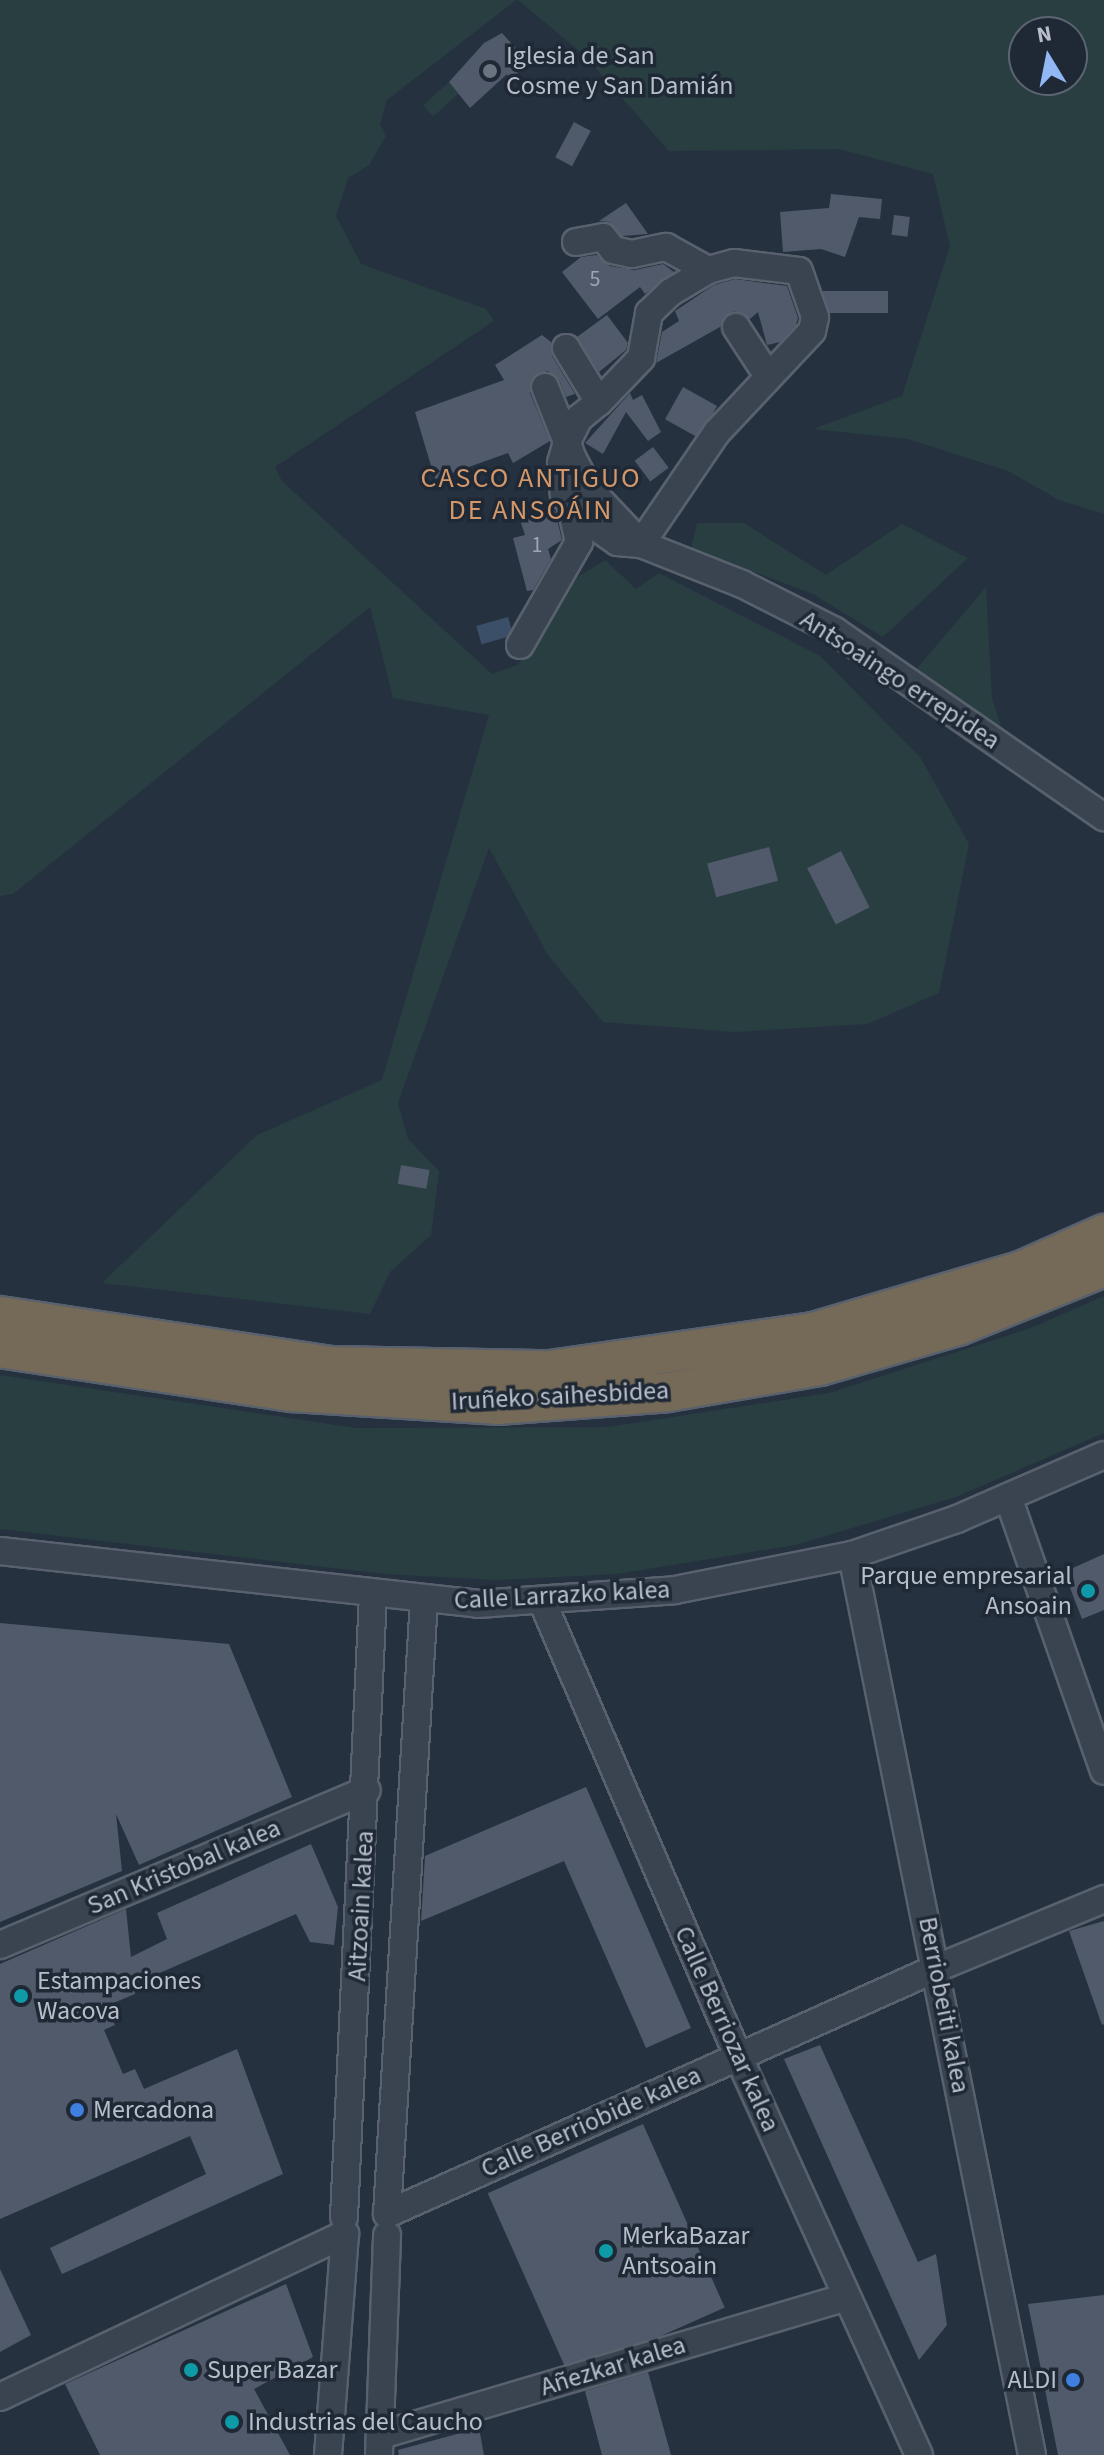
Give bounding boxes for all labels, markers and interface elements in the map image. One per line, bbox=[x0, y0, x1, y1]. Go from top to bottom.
north arrow bbox=[1008, 16, 1088, 96]
text: N bbox=[1034, 17, 1054, 51]
place label: Iglesia de San Cosme y San Damián bbox=[506, 40, 734, 102]
marker: Iglesia de San Cosme y San Damián bbox=[481, 62, 499, 80]
house number: 5 bbox=[590, 267, 600, 293]
district label: CASCO ANTIGUO DE ANSOÁIN bbox=[420, 461, 642, 527]
house number: 1 bbox=[532, 533, 542, 559]
street label: Antsoaingo errepidea bbox=[794, 604, 1006, 756]
street label: Iruñeko saihesbidea bbox=[450, 1375, 670, 1417]
place label: Parque empresarial Ansoain bbox=[860, 1560, 1072, 1622]
street label: Calle Larrazko kalea bbox=[453, 1574, 671, 1616]
marker: Parque empresarial Ansoain bbox=[1079, 1582, 1097, 1600]
street label: San Kristobal kalea bbox=[83, 1812, 285, 1922]
street label: Aitzoain kalea bbox=[341, 1830, 381, 1982]
street label: Berriobeiti kalea bbox=[912, 1914, 976, 2096]
street label: Calle Berriozar kalea bbox=[668, 1921, 786, 2137]
place label: Estampaciones Wacova bbox=[37, 1965, 202, 2026]
marker: Estampaciones Wacova bbox=[12, 1987, 30, 2005]
street label: Calle Berriobide kalea bbox=[476, 2059, 706, 2185]
place label: Mercadona bbox=[93, 2094, 214, 2126]
marker: Mercadona bbox=[68, 2101, 86, 2119]
place label: MerkaBazar Antsoain bbox=[622, 2220, 750, 2282]
marker: MerkaBazar Antsoain bbox=[597, 2242, 615, 2260]
street label: Añezkar kalea bbox=[537, 2329, 689, 2403]
place label: Super Bazar bbox=[207, 2354, 338, 2386]
marker: Super Bazar bbox=[182, 2361, 200, 2379]
place label: ALDI bbox=[1007, 2364, 1057, 2396]
marker: ALDI bbox=[1064, 2371, 1082, 2389]
place label: Industrias del Caucho bbox=[248, 2406, 483, 2438]
marker: Industrias del Caucho bbox=[223, 2413, 241, 2431]

